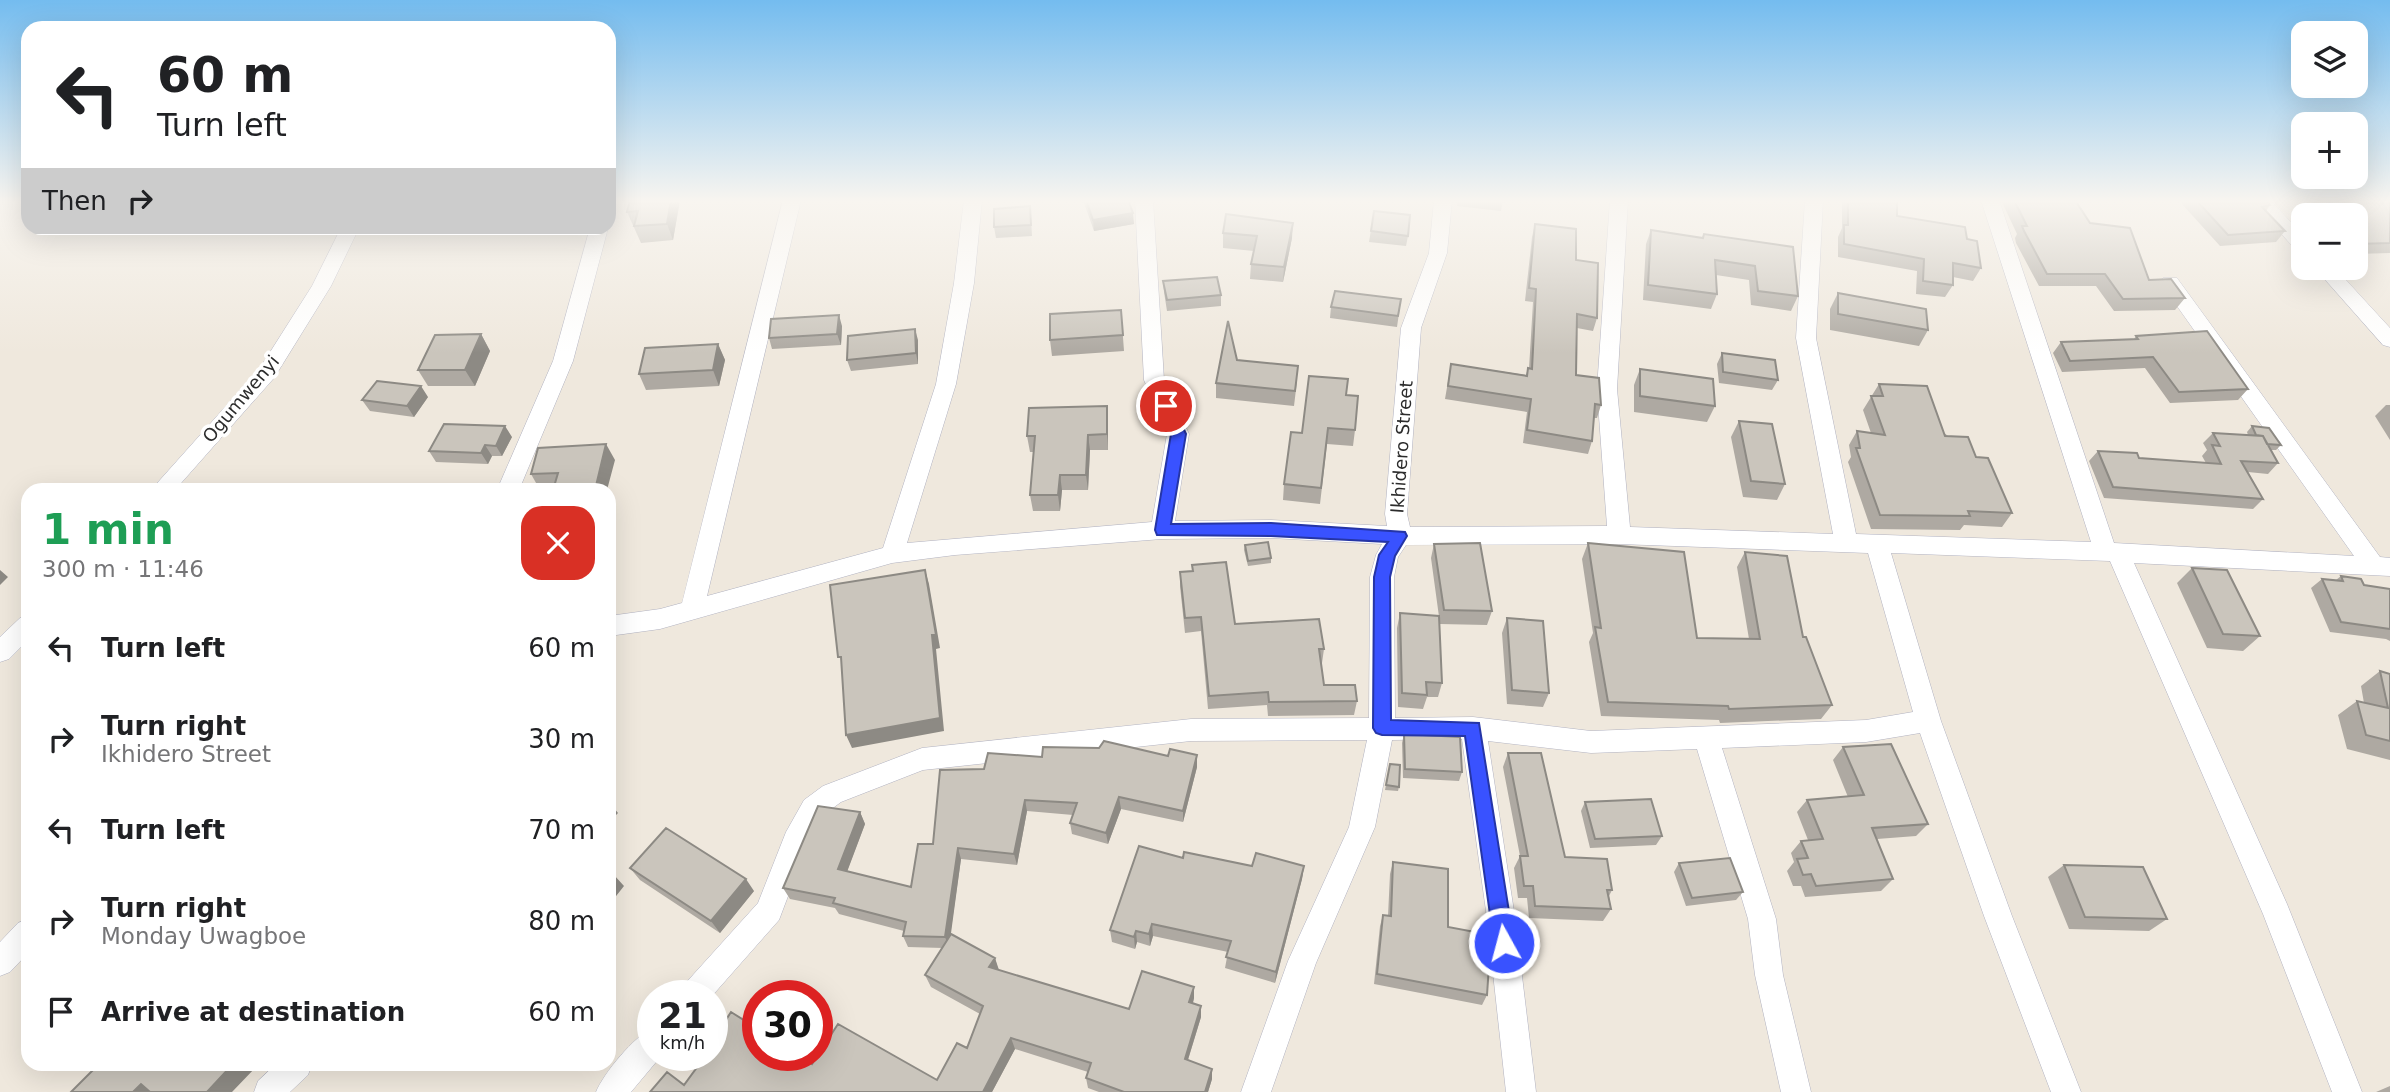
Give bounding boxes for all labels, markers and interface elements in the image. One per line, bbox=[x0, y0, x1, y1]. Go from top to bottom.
map controls bbox=[2291, 21, 2368, 280]
button: layers bbox=[2291, 21, 2368, 98]
text: 60 m bbox=[157, 47, 293, 104]
icon: left bbox=[42, 49, 133, 140]
text: Turn left bbox=[157, 106, 287, 144]
button: + bbox=[2291, 112, 2368, 189]
icon: right bbox=[121, 182, 159, 220]
text: Then bbox=[42, 186, 107, 216]
button: − bbox=[2291, 203, 2368, 280]
street label: Ogumwenyi bbox=[198, 351, 283, 447]
pin bbox=[1136, 376, 1196, 436]
street label: Ikhidero Street bbox=[1386, 380, 1417, 514]
icon: arrive bbox=[1147, 387, 1185, 425]
text: 1 min bbox=[42, 505, 174, 554]
button: close bbox=[521, 506, 595, 580]
text: 300 m · 11:46 bbox=[42, 556, 204, 582]
icon: left bbox=[42, 629, 80, 667]
text: Turn left bbox=[101, 633, 225, 663]
text: 60 m bbox=[528, 633, 595, 663]
text: Turn right bbox=[101, 711, 246, 741]
icon: right bbox=[42, 720, 80, 758]
text: 30 m bbox=[528, 724, 595, 754]
text: Ikhidero Street bbox=[101, 741, 271, 767]
icon: left bbox=[42, 811, 80, 849]
text: Turn left bbox=[101, 815, 225, 845]
text: 70 m bbox=[528, 815, 595, 845]
text: Turn right bbox=[101, 893, 246, 923]
icon: right bbox=[42, 902, 80, 940]
text: 80 m bbox=[528, 906, 595, 936]
position arrow bbox=[1467, 906, 1541, 980]
text: Monday Uwagboe bbox=[101, 923, 306, 949]
speed limit sign: 30 bbox=[742, 980, 833, 1071]
icon: arrive bbox=[42, 993, 80, 1031]
text: 21 bbox=[658, 996, 707, 1036]
text: Arrive at destination bbox=[101, 997, 405, 1027]
text: 60 m bbox=[528, 997, 595, 1027]
text: km/h bbox=[660, 1032, 705, 1053]

